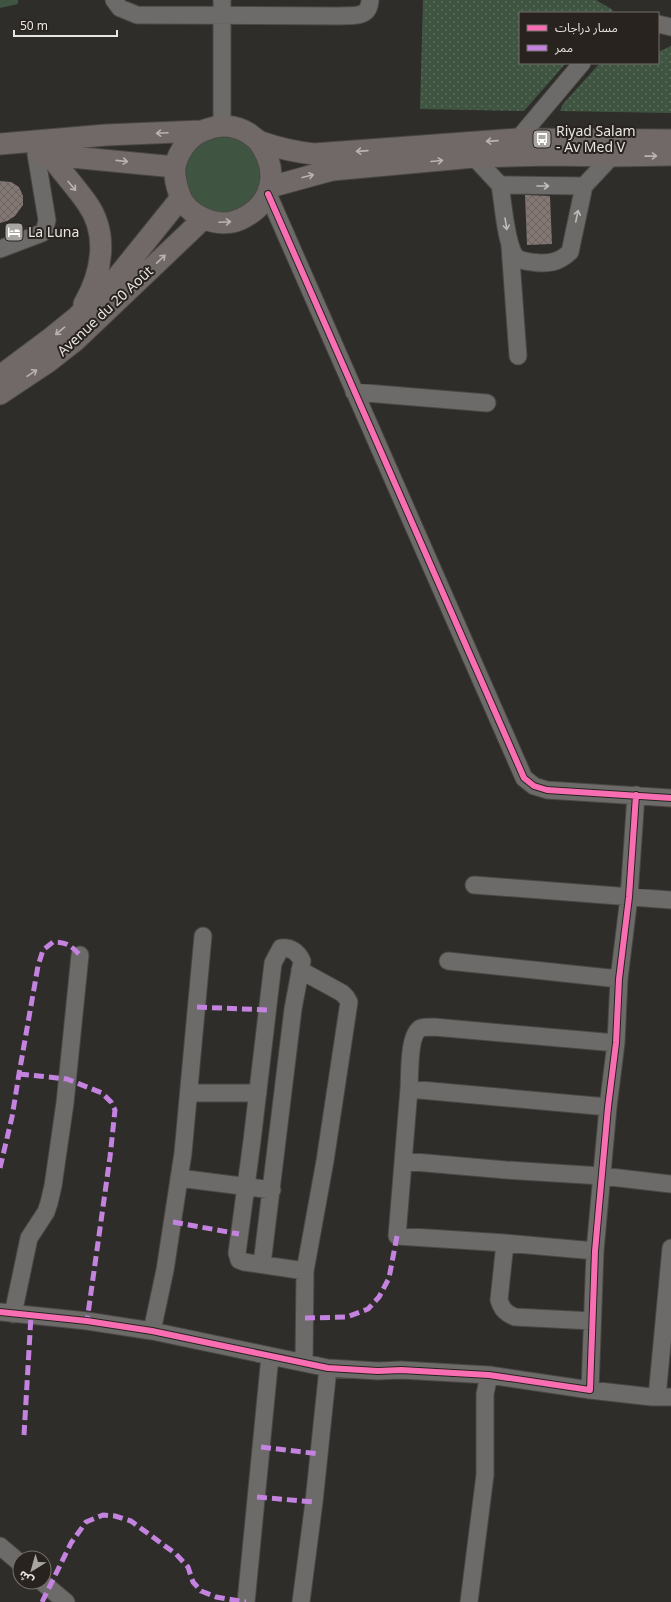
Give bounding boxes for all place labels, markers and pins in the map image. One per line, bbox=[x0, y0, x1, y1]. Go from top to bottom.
place label: Riyad Salam - Av Med V bbox=[556, 117, 636, 162]
bus stop icon: Riyad Salam - Av Med V bbox=[531, 128, 553, 150]
place label: La Luna bbox=[28, 218, 79, 247]
hotel icon: La Luna bbox=[3, 221, 25, 243]

